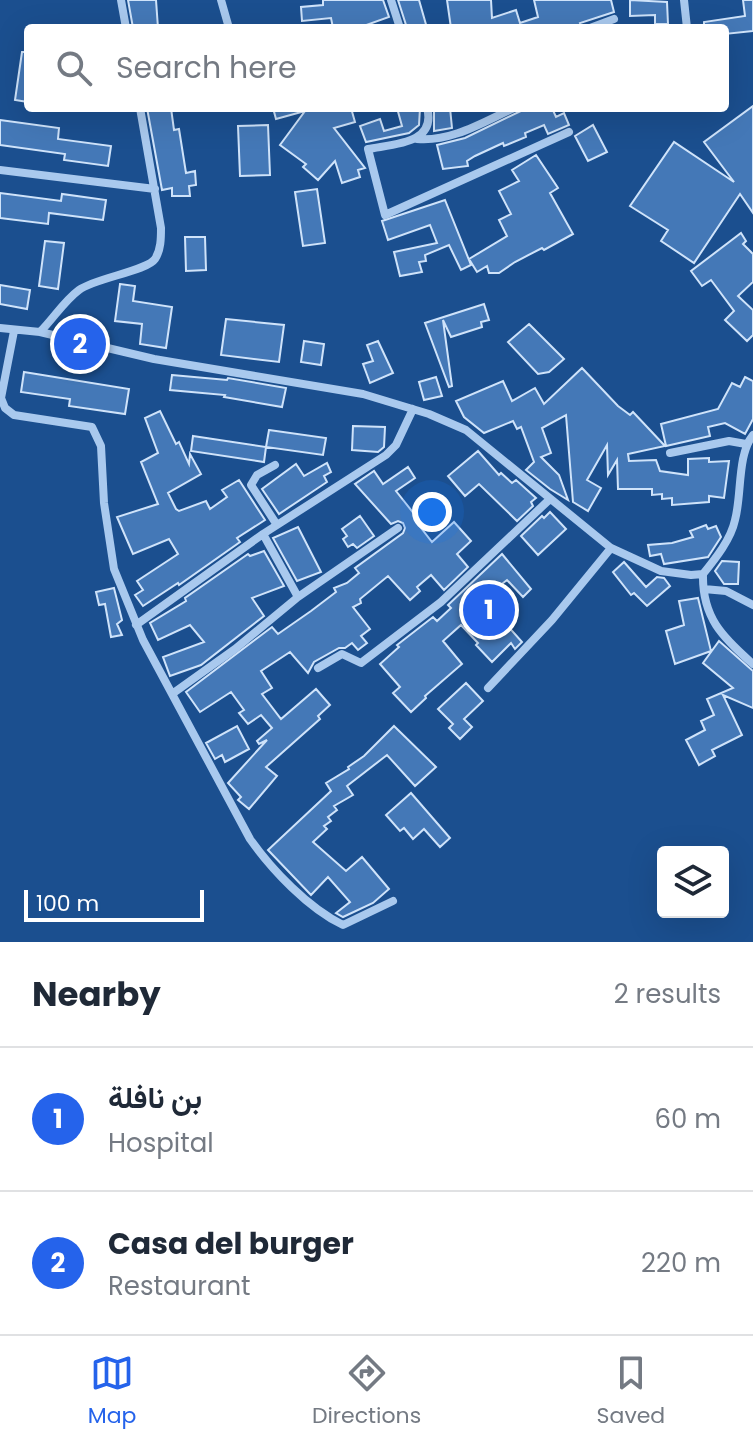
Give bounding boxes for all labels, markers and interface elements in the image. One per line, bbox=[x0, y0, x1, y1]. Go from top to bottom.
search box bbox=[24, 24, 729, 112]
icon: search bbox=[52, 46, 96, 90]
text: Search here bbox=[116, 46, 297, 89]
pin: 2 bbox=[54, 314, 106, 374]
your location bbox=[412, 492, 452, 532]
pin: 1 bbox=[463, 580, 515, 640]
map controls bbox=[657, 846, 729, 918]
button: layers bbox=[657, 846, 729, 918]
scale bar bbox=[24, 886, 204, 922]
text: 100 m bbox=[36, 888, 99, 919]
text: Nearby bbox=[32, 970, 161, 1018]
text: 2 results bbox=[614, 976, 721, 1012]
text: بن نافلة bbox=[108, 1076, 202, 1119]
text: 1 bbox=[53, 1101, 63, 1137]
text: 60 m bbox=[654, 1101, 721, 1137]
text: Hospital bbox=[108, 1125, 214, 1161]
text: Casa del burger bbox=[108, 1222, 354, 1265]
text: 2 bbox=[51, 1245, 65, 1281]
text: 220 m bbox=[641, 1245, 721, 1281]
text: Restaurant bbox=[108, 1268, 251, 1304]
tab: Map bbox=[88, 1351, 136, 1432]
tab: Directions bbox=[312, 1351, 421, 1432]
tab: Saved bbox=[597, 1351, 665, 1432]

